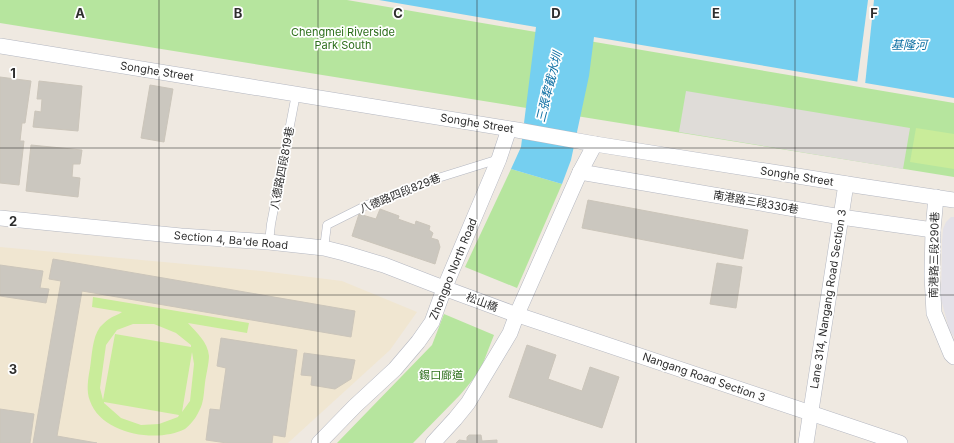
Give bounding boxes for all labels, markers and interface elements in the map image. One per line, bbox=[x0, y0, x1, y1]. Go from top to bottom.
text: A bbox=[75, 5, 85, 21]
text: B bbox=[234, 5, 243, 21]
text: C bbox=[393, 5, 403, 21]
text: D bbox=[551, 5, 561, 21]
text: E bbox=[712, 5, 720, 21]
text: F bbox=[870, 5, 878, 21]
park label: Chengmei Riverside Park South bbox=[291, 25, 395, 52]
water label: 基隆河 bbox=[891, 37, 929, 52]
water label: 三張犂截水圳 bbox=[533, 48, 565, 124]
street label: Songhe Street bbox=[119, 58, 195, 84]
text: 1 bbox=[10, 65, 16, 81]
street label: Songhe Street bbox=[439, 110, 515, 136]
street label: 八德路四段819巷 bbox=[267, 125, 297, 211]
street label: Songhe Street bbox=[759, 163, 835, 189]
street label: 八德路四段829巷 bbox=[357, 170, 443, 216]
street label: 南港路三段330巷 bbox=[712, 188, 800, 216]
street label: Lane 314, Nangang Road Section 3 bbox=[807, 208, 849, 390]
street label: 南港路三段290巷 bbox=[926, 212, 942, 298]
text: 2 bbox=[9, 213, 17, 229]
street label: Zhongpo North Road bbox=[426, 216, 480, 322]
street label: Section 4, Ba'de Road bbox=[173, 228, 289, 252]
street label: 松山橋 bbox=[464, 290, 500, 314]
street label: Nangang Road Section 3 bbox=[641, 349, 767, 405]
text: 3 bbox=[9, 361, 17, 377]
park label: 錫口廊道 bbox=[419, 368, 463, 382]

